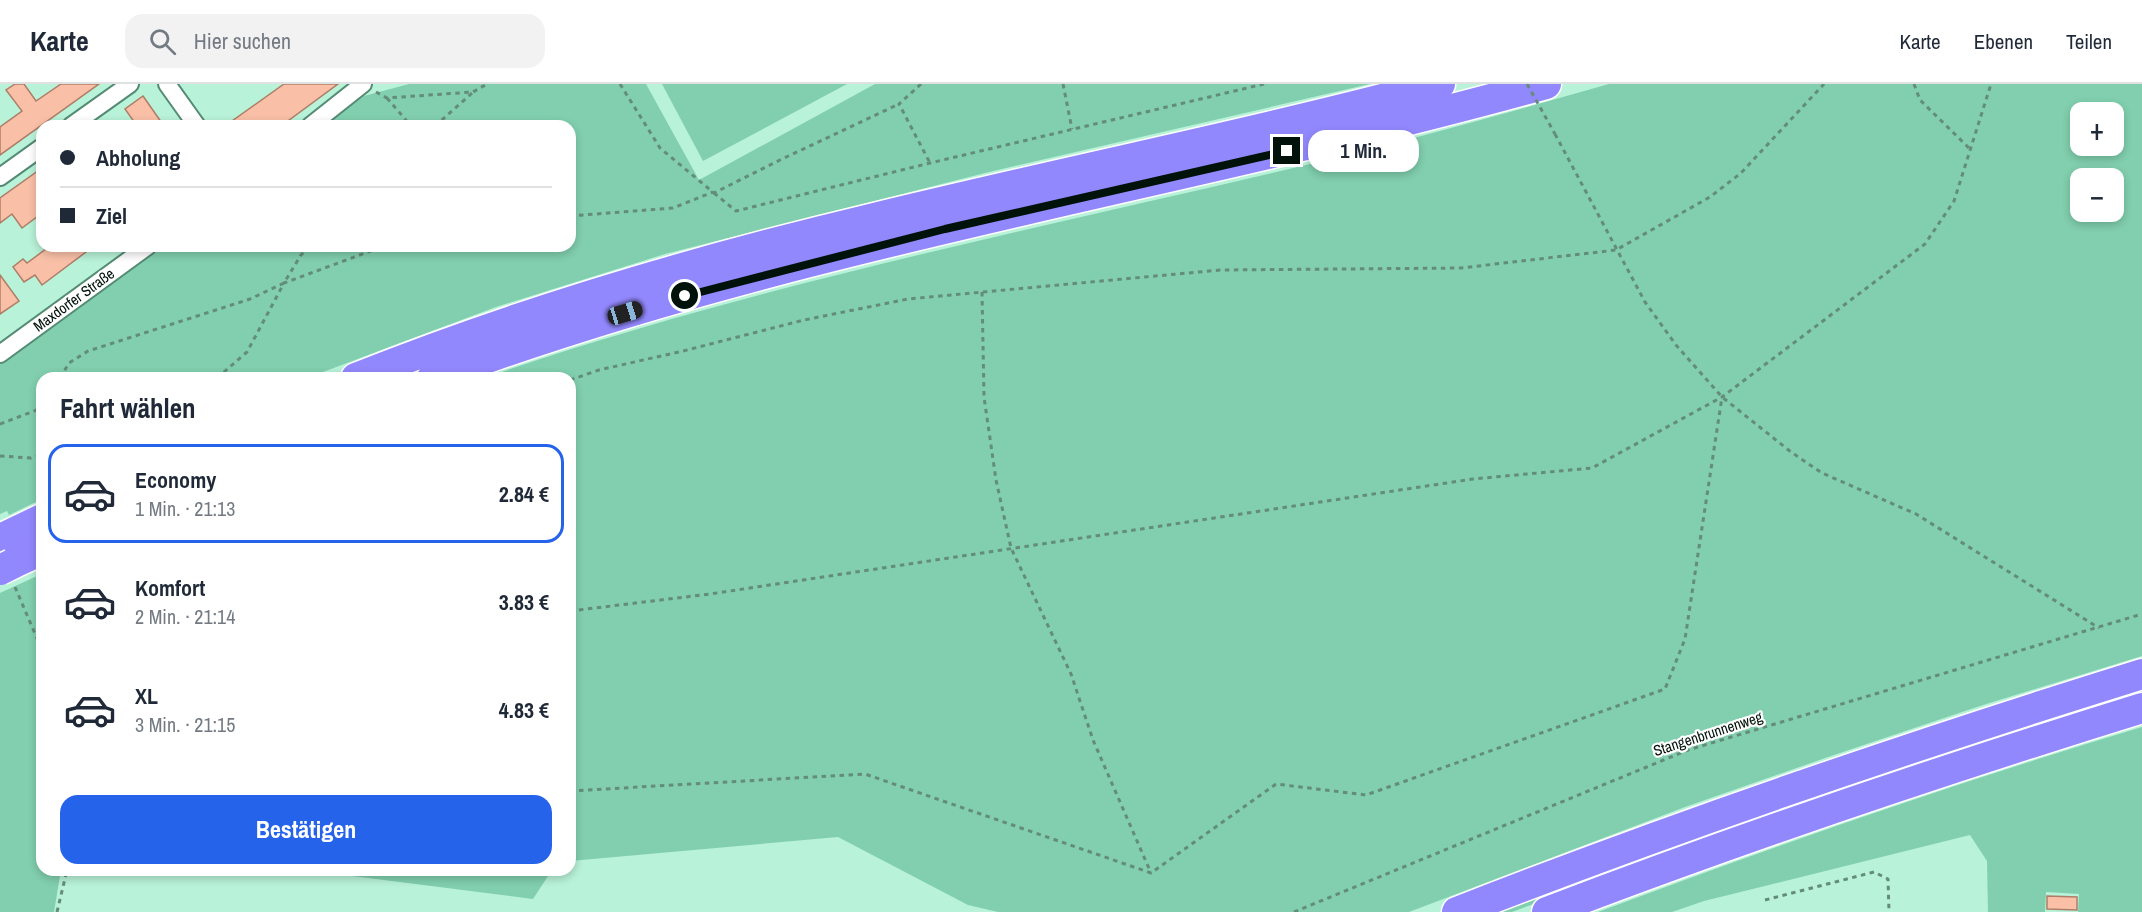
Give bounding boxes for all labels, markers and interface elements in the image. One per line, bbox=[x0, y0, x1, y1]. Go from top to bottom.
search box bbox=[125, 14, 545, 68]
text: Karte bbox=[30, 22, 89, 60]
icon: search bbox=[146, 25, 179, 58]
text: Hier suchen bbox=[194, 26, 291, 56]
text: Karte bbox=[1900, 27, 1941, 56]
text: Ebenen bbox=[1974, 27, 2033, 56]
text: Teilen bbox=[2066, 27, 2112, 56]
map controls bbox=[2070, 102, 2124, 222]
button: + bbox=[2070, 102, 2124, 156]
callout: 1 Min. bbox=[1308, 130, 1419, 172]
route end bbox=[1273, 137, 1300, 164]
text: 1 Min. bbox=[1340, 137, 1387, 164]
text: Abholung bbox=[96, 143, 180, 173]
button: − bbox=[2070, 168, 2124, 222]
text: Ziel bbox=[96, 201, 127, 231]
street label: Maxdorfer Straße bbox=[29, 263, 119, 336]
route start bbox=[671, 282, 698, 309]
car bbox=[605, 299, 645, 327]
text: Fahrt wählen bbox=[60, 390, 196, 426]
text: Economy bbox=[135, 465, 216, 495]
icon: car bbox=[63, 467, 117, 521]
text: 2.84 € bbox=[499, 479, 549, 509]
text: 1 Min. · 21:13 bbox=[135, 495, 235, 522]
text: Komfort bbox=[135, 573, 205, 603]
icon: car bbox=[63, 575, 117, 629]
text: 3.83 € bbox=[499, 587, 549, 617]
text: 2 Min. · 21:14 bbox=[135, 603, 235, 630]
text: XL bbox=[135, 681, 158, 711]
icon: car bbox=[63, 683, 117, 737]
text: 4.83 € bbox=[499, 695, 549, 725]
street label: Stangenbrunnenweg bbox=[1651, 706, 1765, 761]
text: 3 Min. · 21:15 bbox=[135, 711, 235, 738]
button: Bestätigen bbox=[60, 795, 552, 864]

